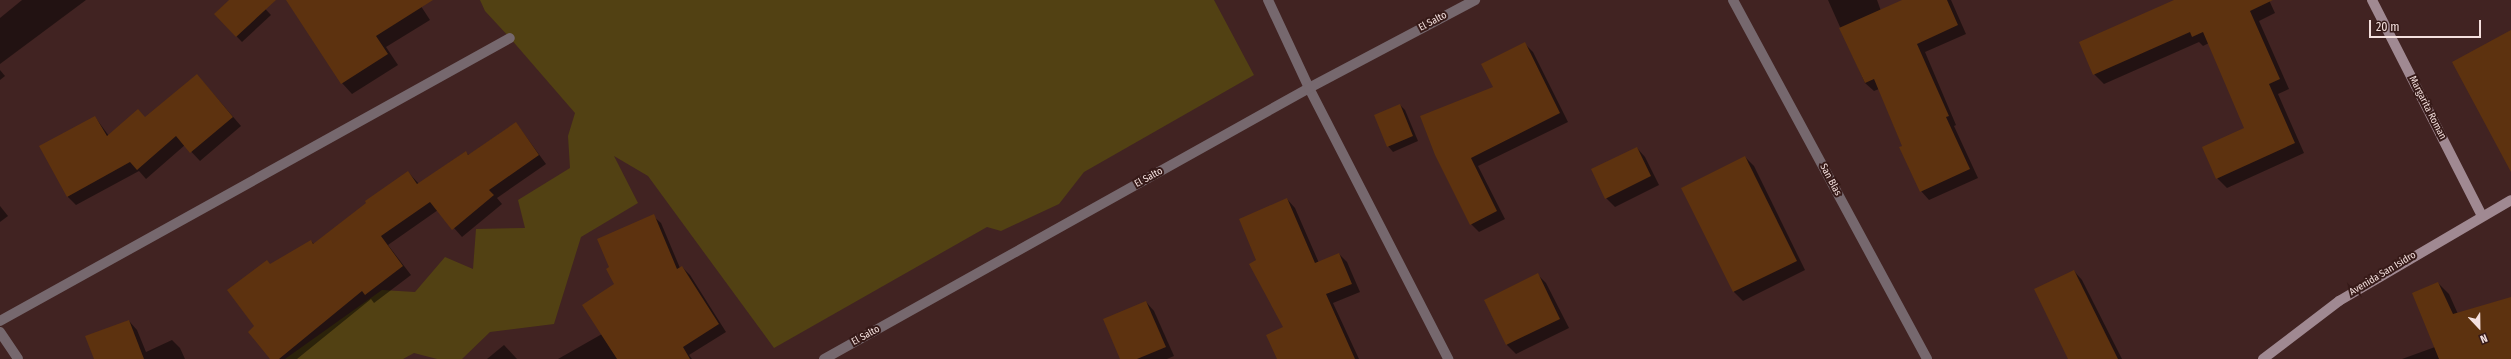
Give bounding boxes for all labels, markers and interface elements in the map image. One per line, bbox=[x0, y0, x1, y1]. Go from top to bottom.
street label: El Salto bbox=[1417, 10, 1449, 34]
scale bar bbox=[2371, 12, 2483, 38]
text: 20 m bbox=[2376, 20, 2400, 34]
street label: Margarita Roman bbox=[2406, 74, 2448, 142]
street label: San Blas bbox=[1817, 162, 1843, 198]
street label: El Salto bbox=[1133, 165, 1165, 191]
street label: Avenida San Isidro bbox=[2347, 249, 2419, 299]
north arrow bbox=[2459, 307, 2499, 347]
street label: El Salto bbox=[850, 323, 882, 349]
text: N bbox=[2478, 331, 2489, 346]

